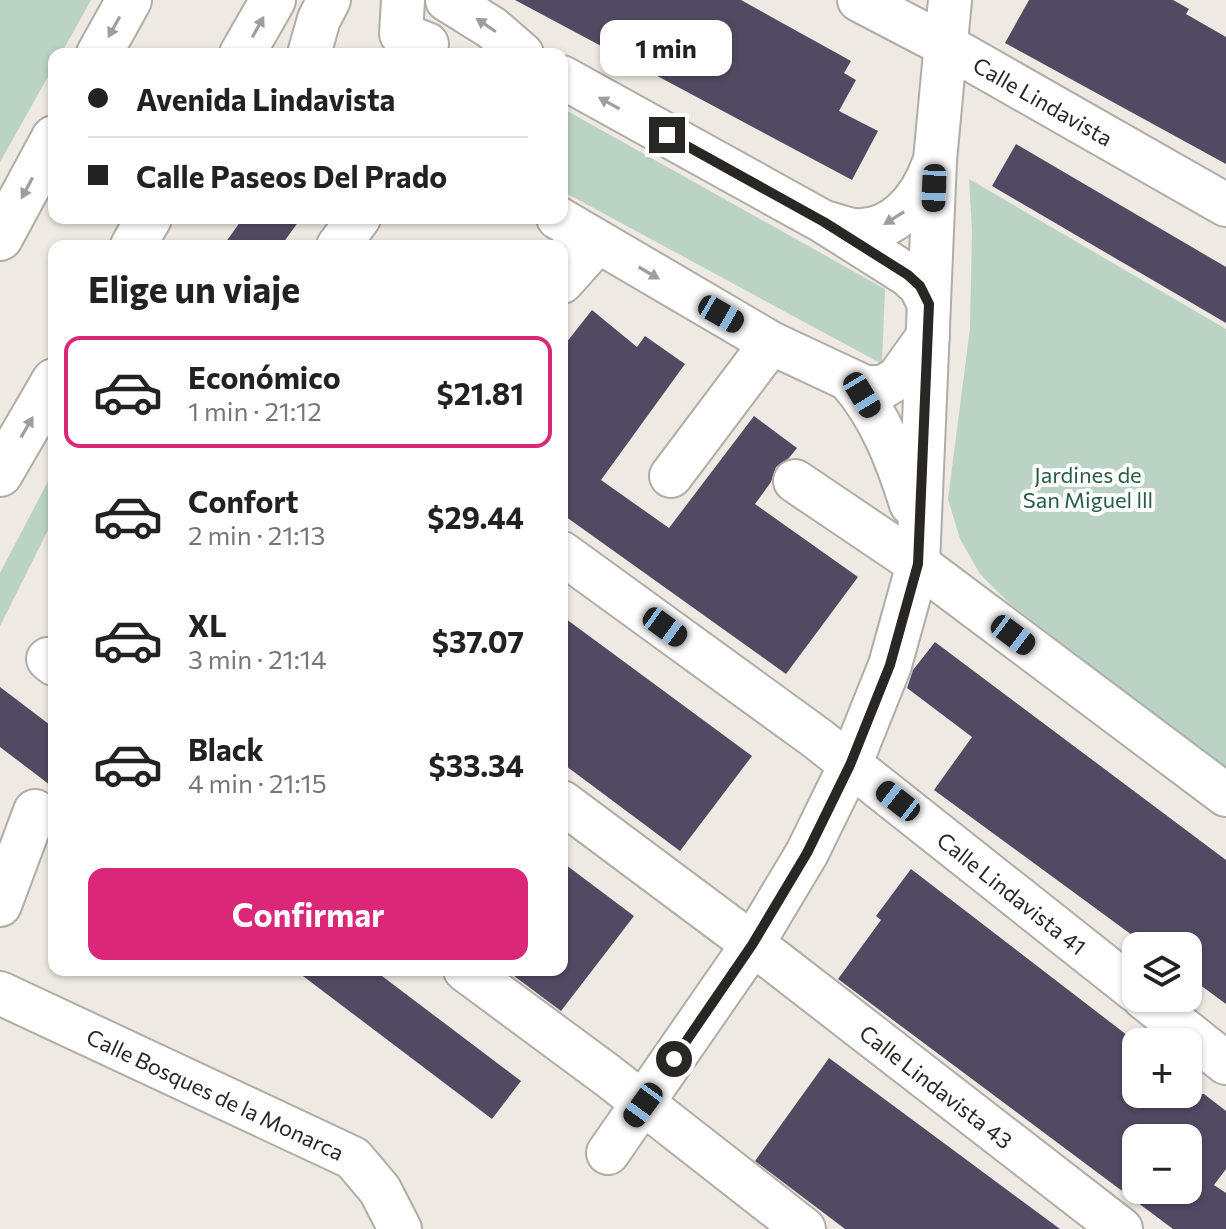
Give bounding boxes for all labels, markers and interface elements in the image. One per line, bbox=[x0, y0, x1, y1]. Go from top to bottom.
one-way arrow bbox=[107, 16, 121, 38]
one-way arrow bbox=[251, 16, 265, 38]
one-way arrow bbox=[475, 18, 496, 33]
callout: 1 min bbox=[601, 19, 733, 75]
text: 1 min bbox=[635, 32, 697, 63]
street label: Calle Lindavista bbox=[969, 50, 1118, 151]
text: Avenida Lindavista bbox=[136, 80, 395, 117]
one-way arrow bbox=[598, 96, 621, 110]
route end bbox=[649, 117, 685, 153]
text: Calle Paseos Del Prado bbox=[136, 157, 447, 194]
car bbox=[921, 164, 947, 212]
one-way arrow bbox=[20, 177, 34, 199]
one-way arrow bbox=[883, 210, 905, 224]
text: Elige un viaje bbox=[88, 266, 300, 310]
one-way arrow bbox=[637, 266, 660, 280]
car bbox=[694, 292, 748, 336]
icon: car bbox=[92, 356, 164, 428]
text: Económico bbox=[188, 358, 341, 395]
car bbox=[839, 368, 885, 422]
text: $21.81 bbox=[436, 374, 524, 411]
text: 1 min · 21:12 bbox=[188, 395, 322, 426]
one-way arrow bbox=[20, 416, 34, 439]
park label: Jardines de San Miguel lll bbox=[1023, 461, 1153, 513]
icon: car bbox=[92, 480, 164, 552]
text: Confort bbox=[188, 482, 299, 519]
text: $29.44 bbox=[427, 498, 524, 535]
text: 2 min · 21:13 bbox=[188, 519, 325, 550]
car bbox=[639, 603, 691, 651]
icon: car bbox=[92, 604, 164, 676]
text: XL bbox=[188, 606, 227, 643]
car bbox=[987, 611, 1039, 659]
text: $37.07 bbox=[432, 622, 524, 659]
text: 3 min · 21:14 bbox=[188, 643, 327, 674]
icon: car bbox=[92, 728, 164, 800]
text: Black bbox=[188, 730, 264, 767]
text: $33.34 bbox=[429, 746, 524, 783]
text: 4 min · 21:15 bbox=[188, 767, 327, 798]
car bbox=[872, 777, 924, 825]
street label: Calle Lindavista 41 bbox=[932, 826, 1092, 960]
button: Confirmar bbox=[88, 868, 528, 960]
map controls bbox=[1122, 932, 1202, 1204]
button: layers bbox=[1122, 932, 1202, 1012]
street label: Calle Lindavista 43 bbox=[855, 1018, 1018, 1154]
street label: Calle Bosques de la Monarca bbox=[83, 1022, 349, 1165]
button: + bbox=[1122, 1028, 1202, 1108]
route start bbox=[656, 1041, 692, 1077]
car bbox=[619, 1079, 667, 1131]
button: − bbox=[1122, 1124, 1202, 1204]

